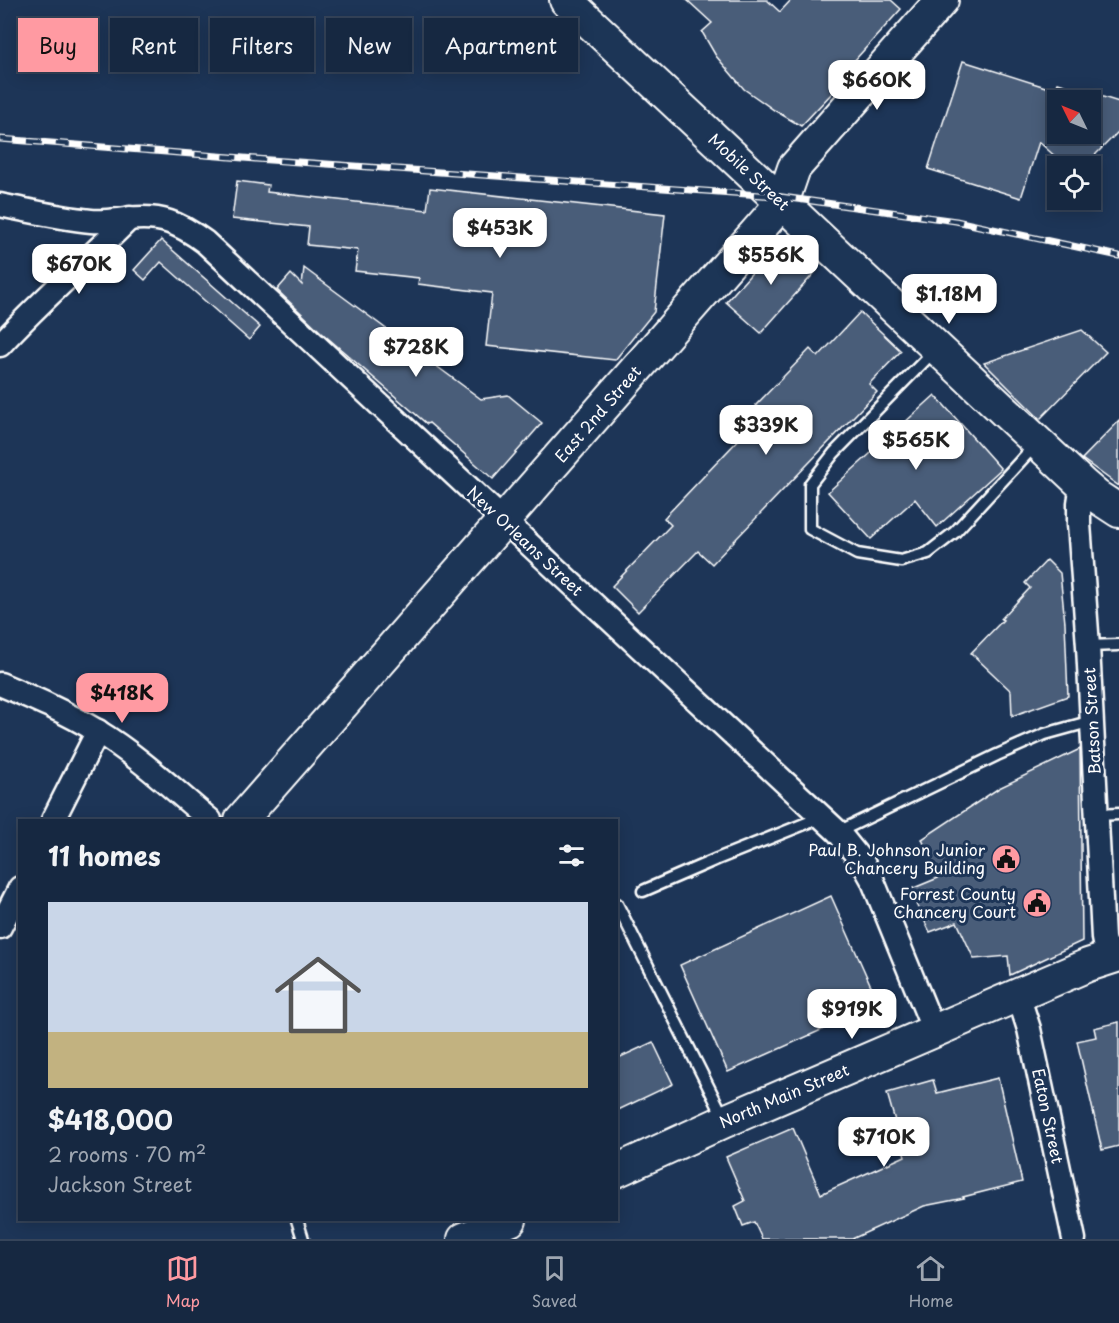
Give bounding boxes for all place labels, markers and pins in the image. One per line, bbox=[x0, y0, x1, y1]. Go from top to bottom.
pin: $660K bbox=[835, 60, 919, 111]
pin: $453K bbox=[458, 208, 542, 259]
pin: $556K bbox=[729, 235, 813, 286]
pin: $670K bbox=[37, 244, 121, 295]
pin: $1.18M bbox=[900, 274, 998, 325]
pin: $728K bbox=[374, 327, 458, 378]
pin: $339K bbox=[724, 405, 808, 456]
pin: $565K bbox=[874, 420, 958, 471]
pin: $418K bbox=[80, 673, 164, 724]
place label: Paul B. Johnson Junior Chancery Building bbox=[808, 837, 986, 879]
public building icon: Paul B. Johnson Junior Chancery Building bbox=[990, 843, 1022, 875]
place label: Forrest County Chancery Court bbox=[893, 881, 1016, 923]
public building icon: Forrest County Chancery Court bbox=[1021, 887, 1053, 919]
pin: $919K bbox=[810, 989, 894, 1040]
pin: $710K bbox=[842, 1117, 926, 1168]

